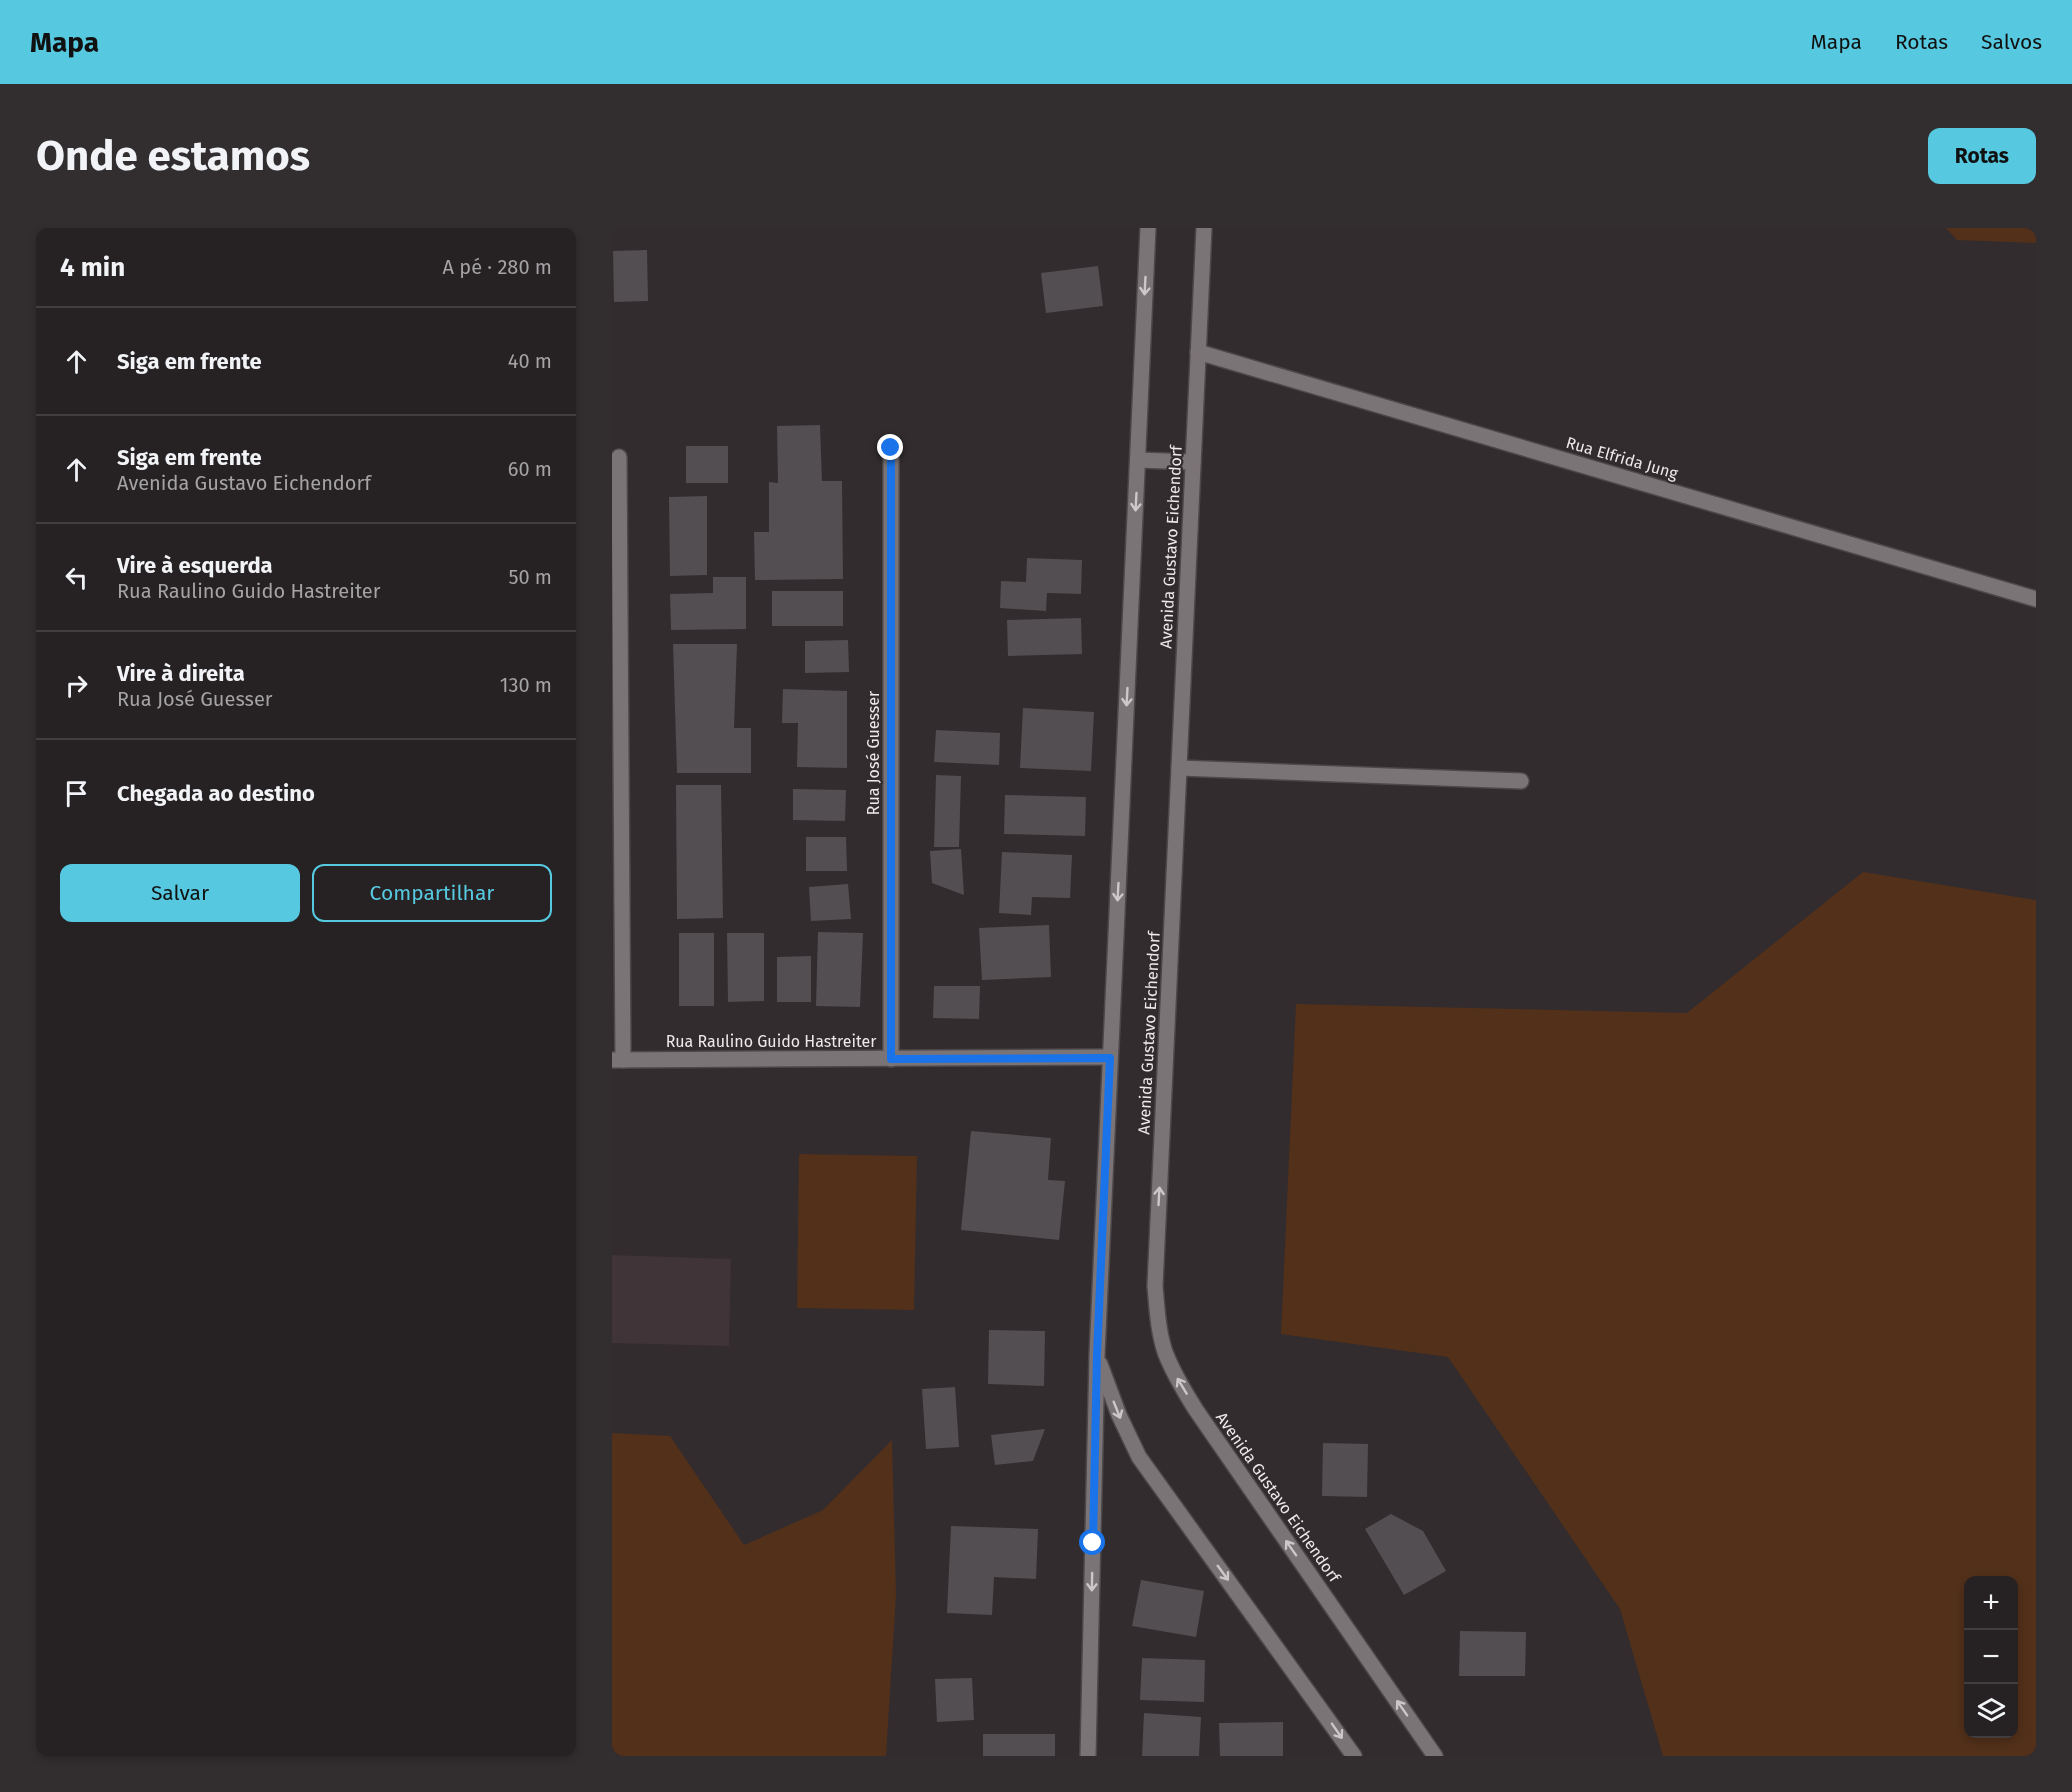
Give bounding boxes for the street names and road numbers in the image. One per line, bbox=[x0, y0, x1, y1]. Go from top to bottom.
street label: Rua Elfrida Jung bbox=[1564, 433, 1681, 483]
street label: Avenida Gustavo Eichendorf bbox=[1156, 443, 1186, 649]
street label: Rua José Guesser bbox=[864, 690, 883, 815]
street label: Avenida Gustavo Eichendorf bbox=[1134, 929, 1164, 1135]
street label: Rua Raulino Guido Hastreiter bbox=[666, 1032, 877, 1051]
street label: Avenida Gustavo Eichendorf bbox=[1212, 1408, 1345, 1587]

